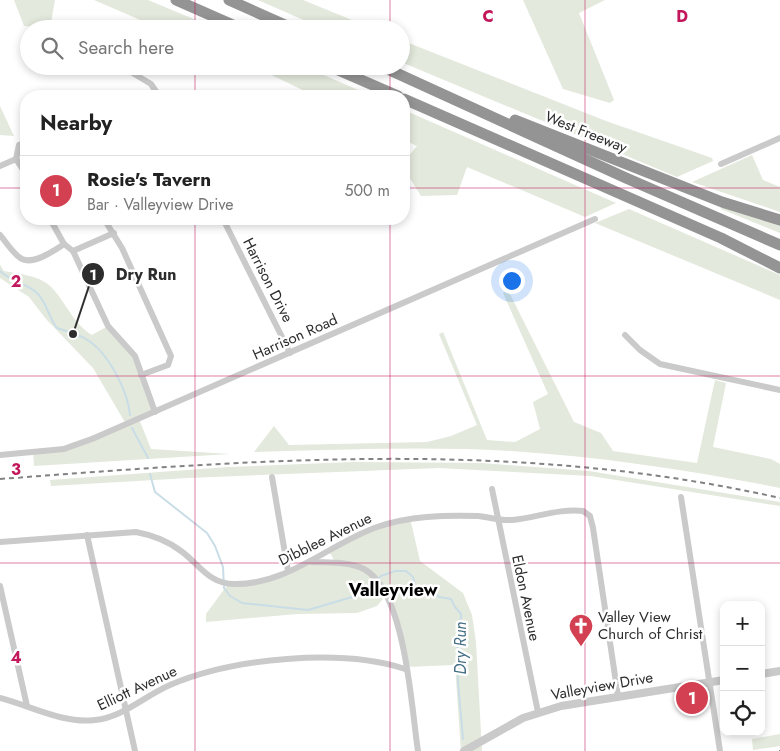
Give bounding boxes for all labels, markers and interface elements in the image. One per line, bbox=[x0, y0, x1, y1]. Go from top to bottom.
text: C bbox=[482, 5, 494, 28]
text: D bbox=[676, 5, 688, 28]
search box bbox=[20, 20, 410, 75]
icon: search bbox=[38, 34, 66, 62]
text: Search here bbox=[78, 34, 174, 61]
street label: West Freeway bbox=[542, 106, 631, 159]
text: Nearby bbox=[40, 108, 112, 138]
text: Rosie's Tavern bbox=[87, 166, 211, 193]
text: 1 bbox=[52, 179, 60, 202]
text: 500 m bbox=[344, 179, 390, 202]
text: Bar · Valleyview Drive bbox=[87, 193, 234, 216]
street label: Harrison Drive bbox=[237, 234, 299, 326]
callout: Dry Run bbox=[81, 259, 186, 290]
text: Dry Run bbox=[116, 263, 176, 286]
text: 1 bbox=[89, 264, 97, 286]
your location bbox=[499, 268, 525, 294]
text: 2 bbox=[11, 270, 21, 293]
street label: Harrison Road bbox=[249, 308, 341, 366]
text: 3 bbox=[11, 458, 21, 481]
street label: Dibblee Avenue bbox=[275, 507, 376, 571]
street label: Eldon Avenue bbox=[506, 553, 546, 643]
district label: Valleyview bbox=[347, 577, 438, 603]
map controls bbox=[720, 601, 765, 736]
button: + bbox=[720, 601, 765, 646]
place label: Valley View Church of Christ bbox=[598, 606, 703, 645]
church icon: Valley View Church of Christ bbox=[568, 613, 594, 647]
water label: Dry Run bbox=[449, 622, 472, 675]
text: 4 bbox=[10, 646, 22, 669]
button: − bbox=[720, 646, 765, 691]
street label: Elliott Avenue bbox=[94, 660, 181, 716]
street label: Valleyview Drive bbox=[549, 666, 655, 706]
pin: 1 bbox=[676, 679, 708, 717]
button: locate bbox=[720, 691, 765, 736]

